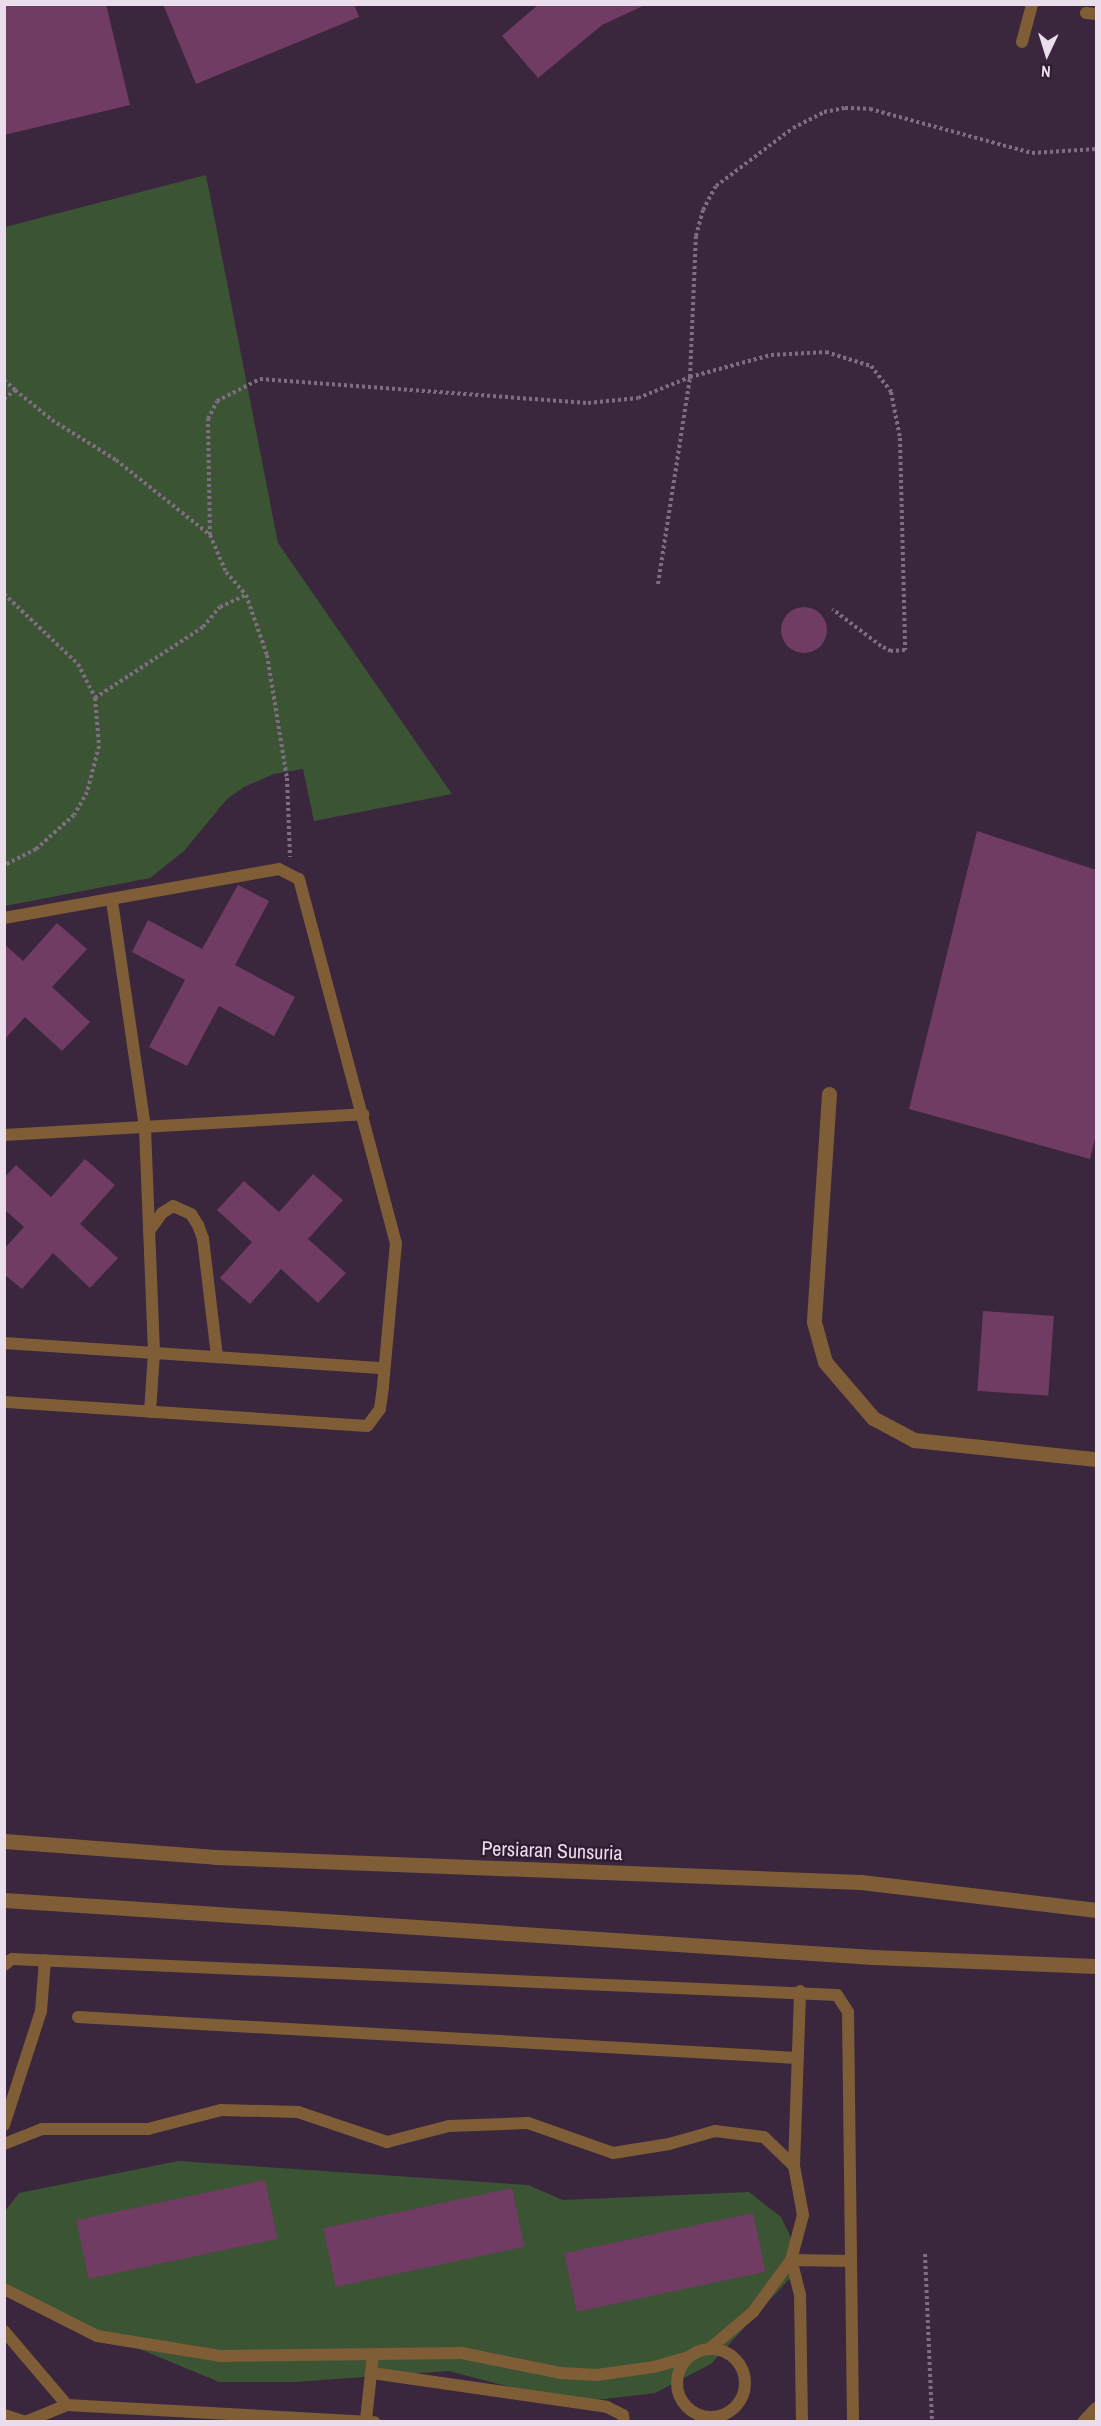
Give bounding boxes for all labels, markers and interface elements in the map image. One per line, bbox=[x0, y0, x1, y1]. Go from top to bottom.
north arrow bbox=[1017, 24, 1077, 84]
text: N bbox=[1040, 61, 1051, 83]
street label: Persiaran Sunsuria bbox=[481, 1836, 623, 1864]

